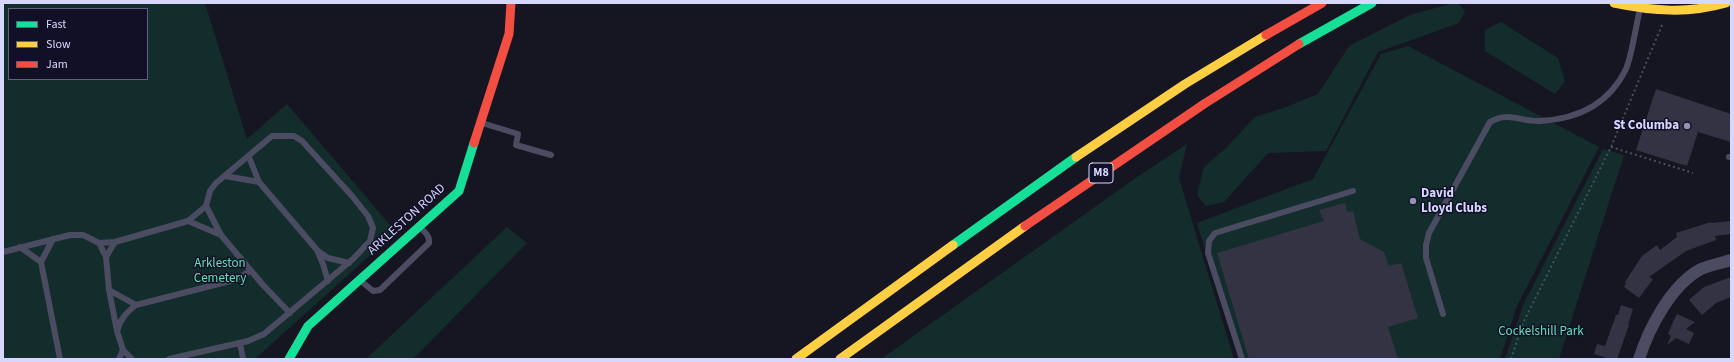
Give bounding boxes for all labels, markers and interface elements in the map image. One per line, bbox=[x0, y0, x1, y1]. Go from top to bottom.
legend bbox=[8, 8, 148, 80]
text: Fast bbox=[46, 16, 66, 33]
text: Slow bbox=[46, 36, 71, 53]
text: Jam bbox=[46, 56, 68, 73]
place label: St Columba bbox=[1613, 118, 1679, 134]
marker: St Columba bbox=[1682, 121, 1692, 131]
road number: M8 bbox=[1089, 163, 1113, 183]
street label: ARKLESTON ROAD bbox=[365, 181, 449, 259]
place label: David Lloyd Clubs bbox=[1421, 186, 1487, 217]
marker: David Lloyd Clubs bbox=[1408, 196, 1418, 206]
park label: Arkleston Cemetery bbox=[194, 256, 246, 287]
park label: Cockelshill Park bbox=[1498, 324, 1584, 340]

